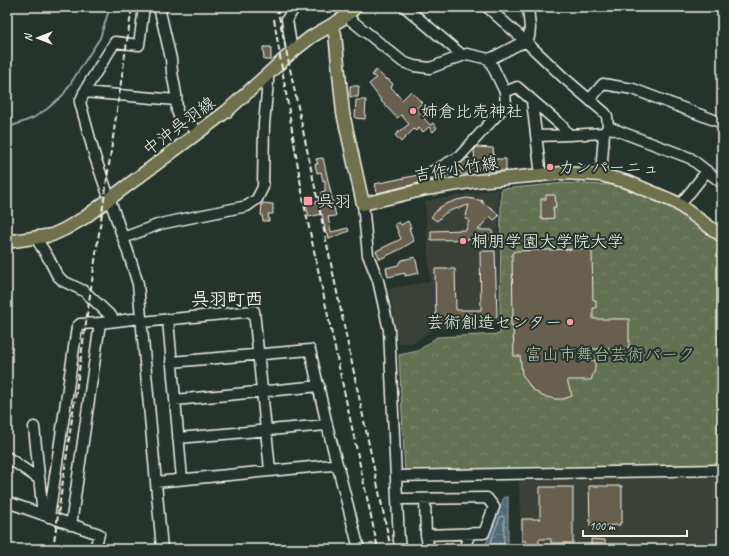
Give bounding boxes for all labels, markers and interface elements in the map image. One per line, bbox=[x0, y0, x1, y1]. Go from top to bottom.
north arrow bbox=[18, 18, 58, 58]
text: N bbox=[21, 32, 35, 41]
street label: 中沖呉羽線 bbox=[139, 92, 219, 160]
place label: 姉倉比売神社 bbox=[421, 101, 523, 122]
marker: 姉倉比売神社 bbox=[408, 106, 418, 116]
street label: 吉作小竹線 bbox=[412, 152, 500, 186]
place label: カンパーニュ bbox=[558, 157, 659, 178]
marker: カンパーニュ bbox=[545, 162, 555, 172]
place label: 呉羽 bbox=[317, 191, 351, 212]
marker: 呉羽 bbox=[302, 195, 314, 207]
place label: 桐朋学園大学院大学 bbox=[471, 231, 624, 252]
marker: 桐朋学園大学院大学 bbox=[458, 236, 468, 246]
district label: 呉羽町西 bbox=[191, 288, 263, 310]
place label: 芸術創造センター bbox=[427, 312, 562, 333]
marker: 芸術創造センター bbox=[565, 317, 575, 327]
park label: 富山市舞台芸術パーク bbox=[525, 344, 695, 365]
scale bar bbox=[583, 512, 687, 538]
text: 100 m bbox=[589, 518, 616, 534]

